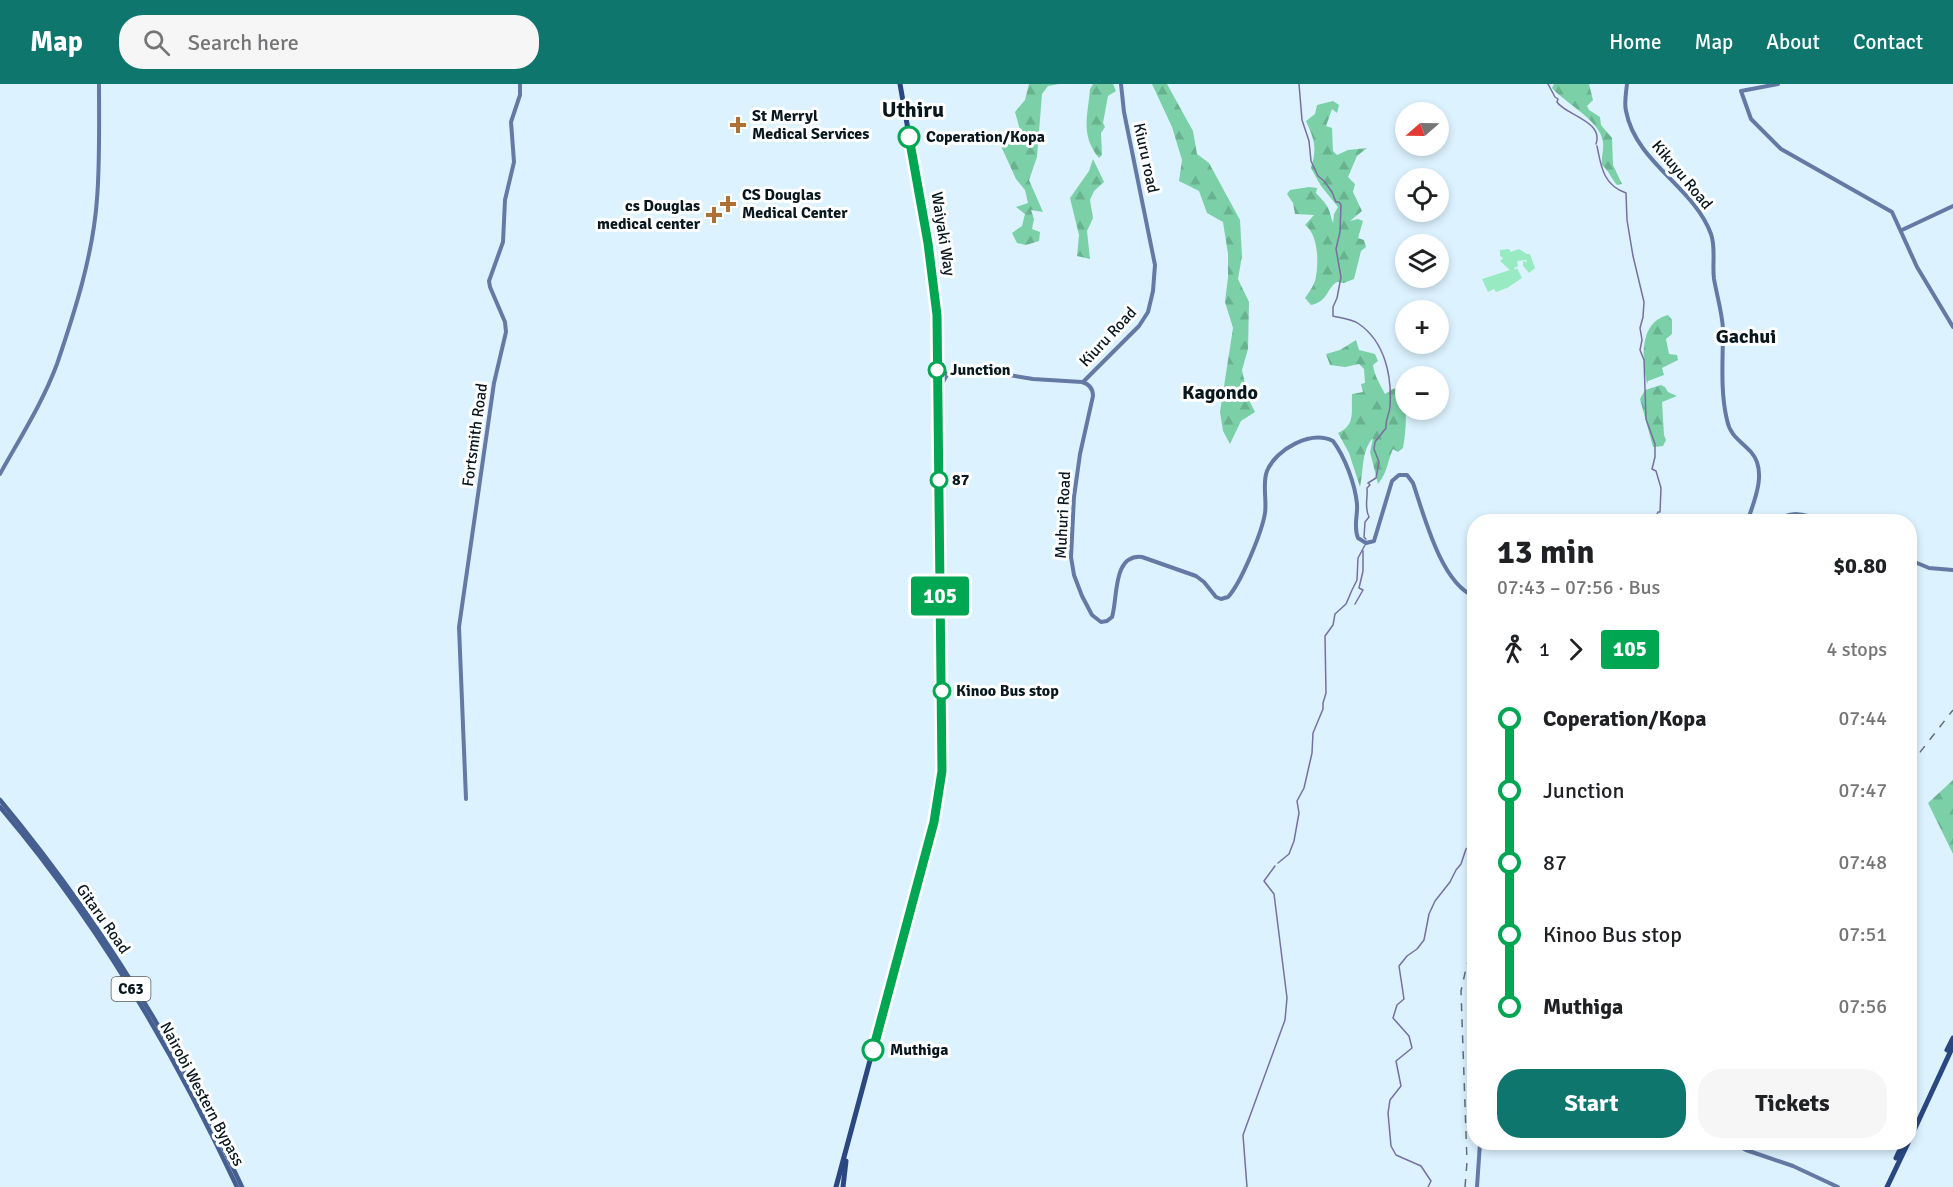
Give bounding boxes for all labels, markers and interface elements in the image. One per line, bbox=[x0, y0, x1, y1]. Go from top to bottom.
search box bbox=[119, 15, 539, 69]
text: Map bbox=[30, 25, 83, 59]
icon: search bbox=[140, 26, 173, 59]
text: Search here bbox=[188, 29, 299, 56]
text: Home bbox=[1609, 29, 1662, 55]
text: Map bbox=[1695, 29, 1733, 55]
text: About bbox=[1766, 29, 1820, 55]
text: Contact bbox=[1853, 29, 1923, 55]
district label: Uthiru bbox=[882, 96, 944, 123]
north arrow bbox=[1395, 102, 1449, 156]
map controls bbox=[1395, 102, 1449, 420]
place label: St Merryl Medical Services bbox=[752, 106, 869, 144]
marker: St Merryl Medical Services bbox=[729, 116, 747, 134]
street label: Kiuru road bbox=[1129, 121, 1163, 195]
marker: Coperation/Kopa bbox=[898, 126, 920, 148]
place label: Coperation/Kopa bbox=[926, 127, 1045, 147]
street label: Kikuyu Road bbox=[1647, 136, 1717, 214]
button: locate bbox=[1395, 168, 1449, 222]
place label: CS Douglas Medical Center bbox=[742, 185, 848, 223]
street label: Waiyaki Way bbox=[926, 190, 960, 278]
marker: CS Douglas Medical Center bbox=[719, 195, 737, 213]
place label: cs Douglas medical center bbox=[597, 196, 701, 234]
marker: cs Douglas medical center bbox=[705, 206, 723, 224]
button: layers bbox=[1395, 234, 1449, 288]
button: + bbox=[1395, 300, 1449, 354]
street label: Kiuru Road bbox=[1075, 303, 1141, 371]
district label: Gachui bbox=[1716, 324, 1776, 349]
place label: Junction bbox=[950, 360, 1011, 380]
marker: Junction bbox=[928, 361, 946, 379]
button: − bbox=[1395, 366, 1449, 420]
district label: Kagondo bbox=[1182, 380, 1258, 405]
street label: Fortsmith Road bbox=[458, 382, 492, 488]
place label: 87 bbox=[952, 470, 970, 490]
marker: 87 bbox=[930, 471, 948, 489]
street label: Muhuri Road bbox=[1051, 471, 1075, 559]
text: 13 min bbox=[1497, 532, 1594, 573]
text: $0.80 bbox=[1833, 552, 1887, 579]
text: 07:43 – 07:56 · Bus bbox=[1497, 575, 1660, 600]
line badge: 105 bbox=[906, 576, 974, 616]
text: 105 bbox=[923, 583, 957, 609]
icon: walk bbox=[1497, 633, 1530, 666]
icon: forward bbox=[1559, 633, 1592, 666]
text: 105 bbox=[1613, 636, 1647, 662]
text: 1 bbox=[1539, 637, 1550, 662]
text: 4 stops bbox=[1826, 637, 1887, 662]
place label: Kinoo Bus stop bbox=[956, 681, 1059, 701]
marker: Kinoo Bus stop bbox=[933, 682, 951, 700]
text: Coperation/Kopa bbox=[1543, 705, 1706, 732]
text: 07:44 bbox=[1838, 706, 1887, 731]
text: Junction bbox=[1543, 777, 1625, 804]
text: 07:47 bbox=[1838, 778, 1887, 803]
text: 87 bbox=[1543, 849, 1567, 876]
text: 07:48 bbox=[1838, 850, 1887, 875]
street label: Gitaru Road bbox=[72, 880, 134, 958]
text: Kinoo Bus stop bbox=[1543, 921, 1682, 948]
text: 07:51 bbox=[1838, 922, 1887, 947]
road number: C63 bbox=[112, 977, 150, 1001]
text: Muthiga bbox=[1543, 993, 1623, 1020]
text: 07:56 bbox=[1838, 994, 1887, 1019]
street label: Nairobi Western Bypass bbox=[155, 1018, 249, 1170]
marker: Muthiga bbox=[862, 1039, 884, 1061]
place label: Muthiga bbox=[890, 1040, 948, 1060]
button: Start bbox=[1497, 1069, 1686, 1138]
button: Tickets bbox=[1698, 1069, 1887, 1138]

